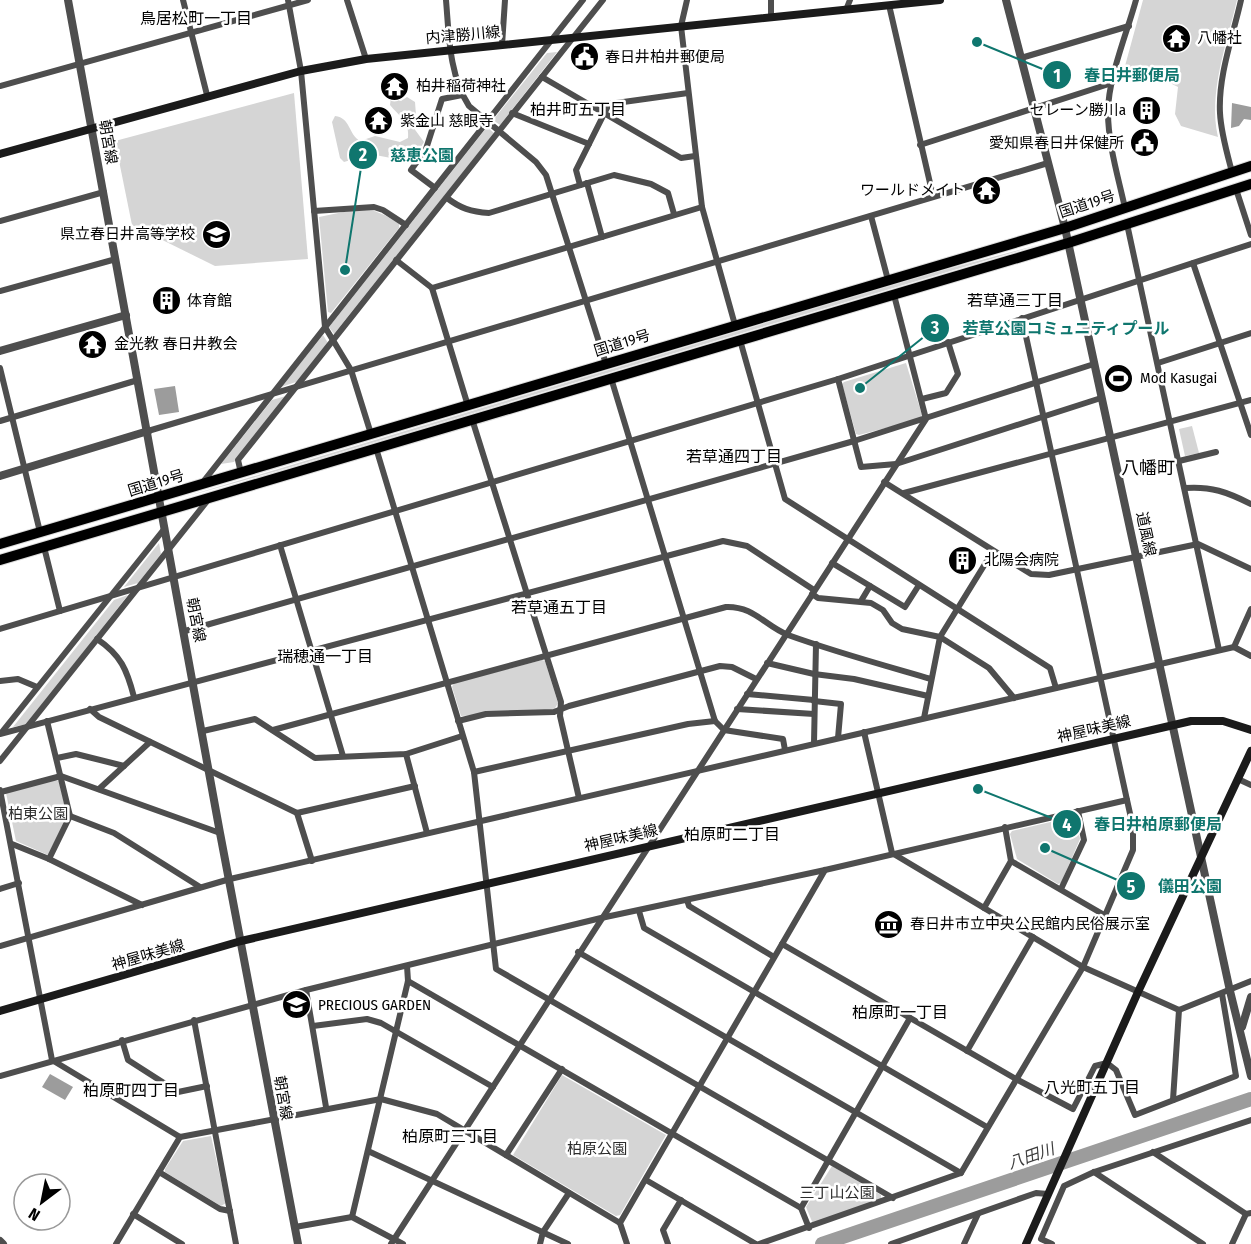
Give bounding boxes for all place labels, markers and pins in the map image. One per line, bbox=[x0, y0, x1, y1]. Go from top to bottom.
temple icon: 八幡社 bbox=[1160, 22, 1192, 54]
place label: 八幡社 bbox=[1197, 29, 1242, 47]
public building icon: 春日井柏井郵便局 bbox=[568, 41, 600, 73]
place label: 春日井柏井郵便局 bbox=[605, 48, 725, 66]
callout: 春日井郵便局 bbox=[1042, 58, 1192, 92]
temple icon: 柏井稲荷神社 bbox=[379, 70, 411, 102]
place label: 柏井稲荷神社 bbox=[416, 77, 506, 95]
building icon: セレーン勝川a bbox=[1131, 94, 1163, 126]
place label: セレーン勝川a bbox=[1029, 101, 1126, 119]
temple icon: 紫金山 慈眼寺 bbox=[363, 105, 395, 137]
place label: 紫金山 慈眼寺 bbox=[400, 112, 494, 130]
public building icon: 愛知県春日井保健所 bbox=[1129, 127, 1161, 159]
place label: 愛知県春日井保健所 bbox=[989, 134, 1124, 152]
callout: 慈恵公園 bbox=[348, 138, 466, 172]
temple icon: ワールドメイト bbox=[970, 174, 1002, 206]
place label: ワールドメイト bbox=[860, 181, 965, 199]
school or university icon: 県立春日井高等学校 bbox=[200, 218, 232, 250]
place label: 県立春日井高等学校 bbox=[60, 225, 195, 243]
building icon: 体育館 bbox=[150, 285, 182, 317]
place label: 体育館 bbox=[187, 292, 232, 310]
callout: 若草公園コミュニティプール bbox=[920, 311, 1182, 345]
temple icon: 金光教 春日井教会 bbox=[77, 328, 109, 360]
place label: 金光教 春日井教会 bbox=[114, 335, 238, 353]
sports icon: Mod Kasugai bbox=[1103, 362, 1135, 394]
place label: Mod Kasugai bbox=[1140, 369, 1217, 387]
building icon: 北陽会病院 bbox=[947, 544, 979, 576]
place label: 北陽会病院 bbox=[984, 551, 1059, 569]
callout: 春日井柏原郵便局 bbox=[1052, 807, 1234, 841]
callout: 儀田公園 bbox=[1116, 869, 1234, 903]
museum icon: 春日井市立中央公民館内民俗展示室 bbox=[873, 908, 905, 940]
place label: 春日井市立中央公民館内民俗展示室 bbox=[910, 915, 1150, 933]
school or university icon: PRECIOUS GARDEN bbox=[281, 989, 313, 1021]
place label: PRECIOUS GARDEN bbox=[318, 996, 431, 1014]

